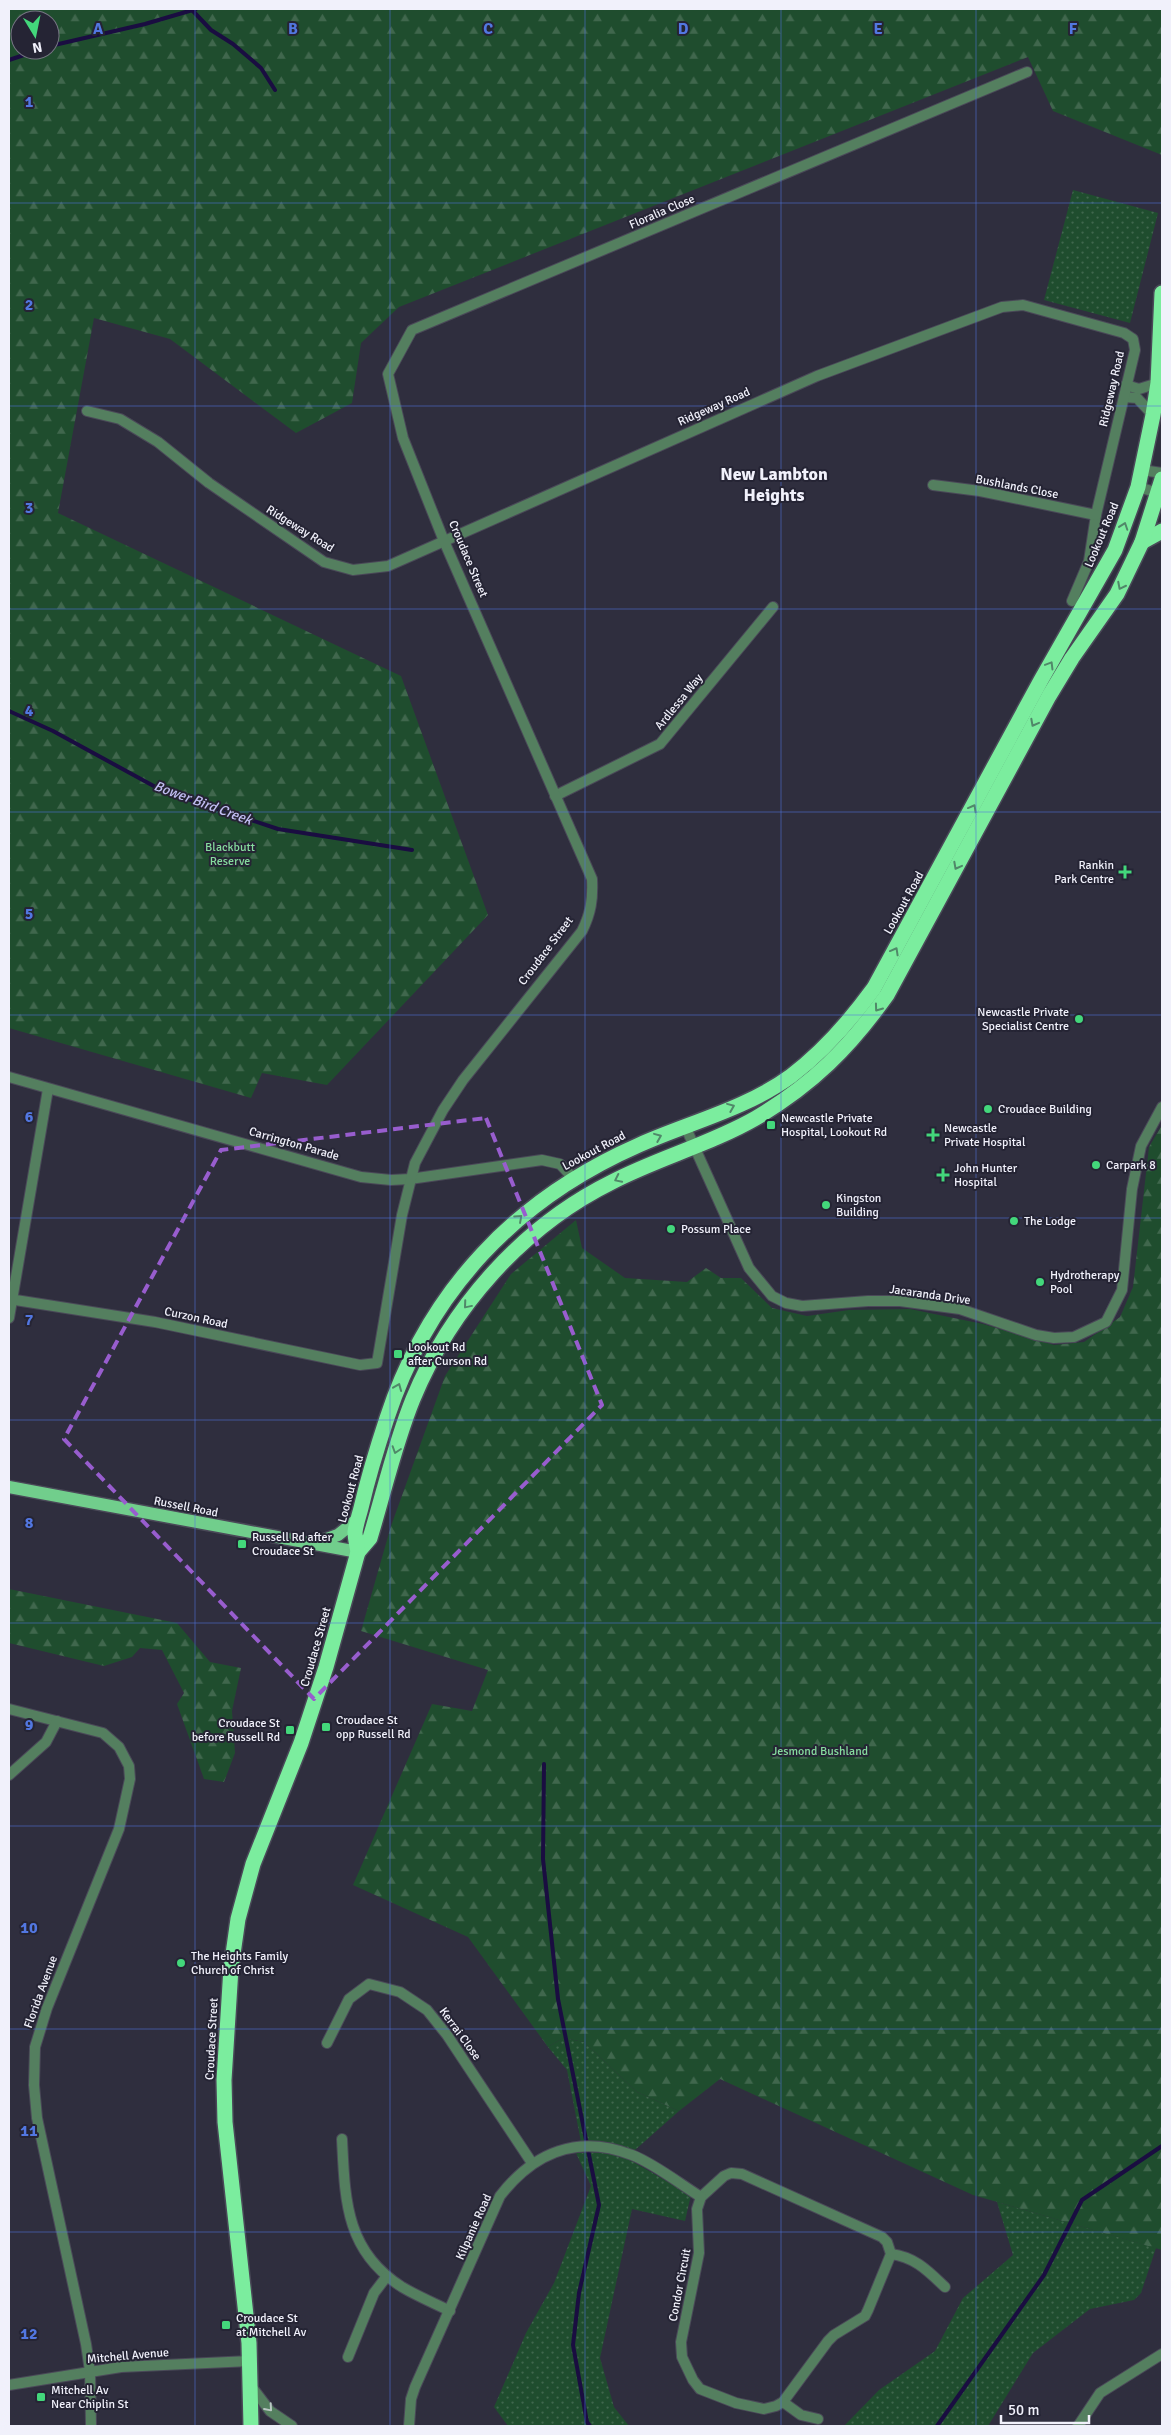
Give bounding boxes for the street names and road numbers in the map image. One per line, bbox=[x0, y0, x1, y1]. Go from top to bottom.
street label: Floralia Close bbox=[627, 191, 697, 233]
street label: Ridgeway Road bbox=[1096, 350, 1128, 428]
street label: Ridgeway Road bbox=[676, 384, 752, 430]
street label: Bushlands Close bbox=[974, 472, 1060, 502]
street label: Lookout Road bbox=[1082, 500, 1122, 570]
street label: Ridgeway Road bbox=[263, 502, 337, 556]
street label: Croudace Street bbox=[445, 518, 491, 600]
street label: Ardlessa Way bbox=[652, 671, 706, 733]
street label: Lookout Road bbox=[881, 869, 927, 937]
street label: Croudace Street bbox=[515, 914, 577, 988]
street label: Carrington Parade bbox=[247, 1124, 341, 1164]
street label: Lookout Road bbox=[560, 1128, 628, 1174]
street label: Jacaranda Drive bbox=[888, 1282, 972, 1308]
street label: Curzon Road bbox=[163, 1304, 229, 1332]
street label: Lookout Road bbox=[335, 1453, 367, 1525]
street label: Russell Road bbox=[153, 1493, 219, 1521]
street label: Croudace Street bbox=[297, 1605, 335, 1689]
street label: Florida Avenue bbox=[21, 1954, 61, 2030]
street label: Croudace Street bbox=[202, 1998, 222, 2080]
street label: Kerrai Close bbox=[436, 2005, 484, 2063]
street label: Kilpanie Road bbox=[453, 2192, 495, 2262]
street label: Condor Circuit bbox=[666, 2247, 694, 2323]
street label: Mitchell Avenue bbox=[86, 2345, 170, 2367]

